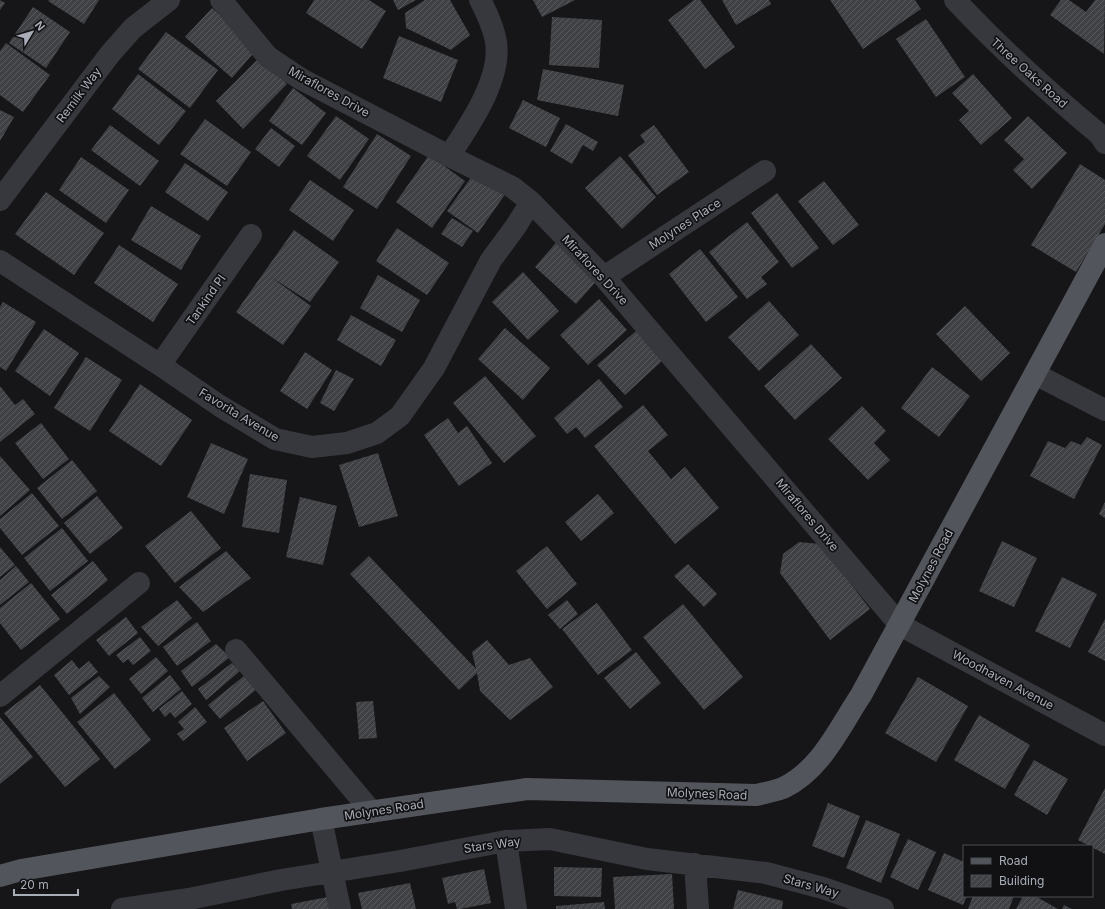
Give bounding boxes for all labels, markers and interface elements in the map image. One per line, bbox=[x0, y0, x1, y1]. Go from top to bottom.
north arrow bbox=[12, 12, 52, 52]
text: N bbox=[32, 18, 48, 33]
street label: Three Oaks Road bbox=[988, 34, 1071, 111]
street label: Miraflores Drive bbox=[286, 63, 372, 120]
street label: Remilk Way bbox=[53, 64, 104, 125]
street label: Molynes Place bbox=[646, 195, 723, 252]
street label: Miraflores Drive bbox=[559, 232, 632, 308]
street label: Tankind Pl bbox=[183, 271, 229, 328]
street label: Favorita Avenue bbox=[196, 385, 282, 444]
street label: Miraflores Drive bbox=[773, 475, 842, 554]
street label: Molynes Road bbox=[905, 527, 956, 605]
street label: Woodhaven Avenue bbox=[950, 646, 1057, 713]
street label: Molynes Road bbox=[667, 785, 747, 802]
street label: Molynes Road bbox=[343, 796, 425, 823]
street label: Stars Way bbox=[463, 833, 522, 856]
legend bbox=[963, 845, 1093, 897]
text: Road bbox=[999, 853, 1028, 868]
street label: Stars Way bbox=[782, 870, 841, 901]
scale bar bbox=[14, 871, 78, 897]
text: Building bbox=[999, 873, 1044, 888]
text: 20 m bbox=[20, 877, 49, 892]

